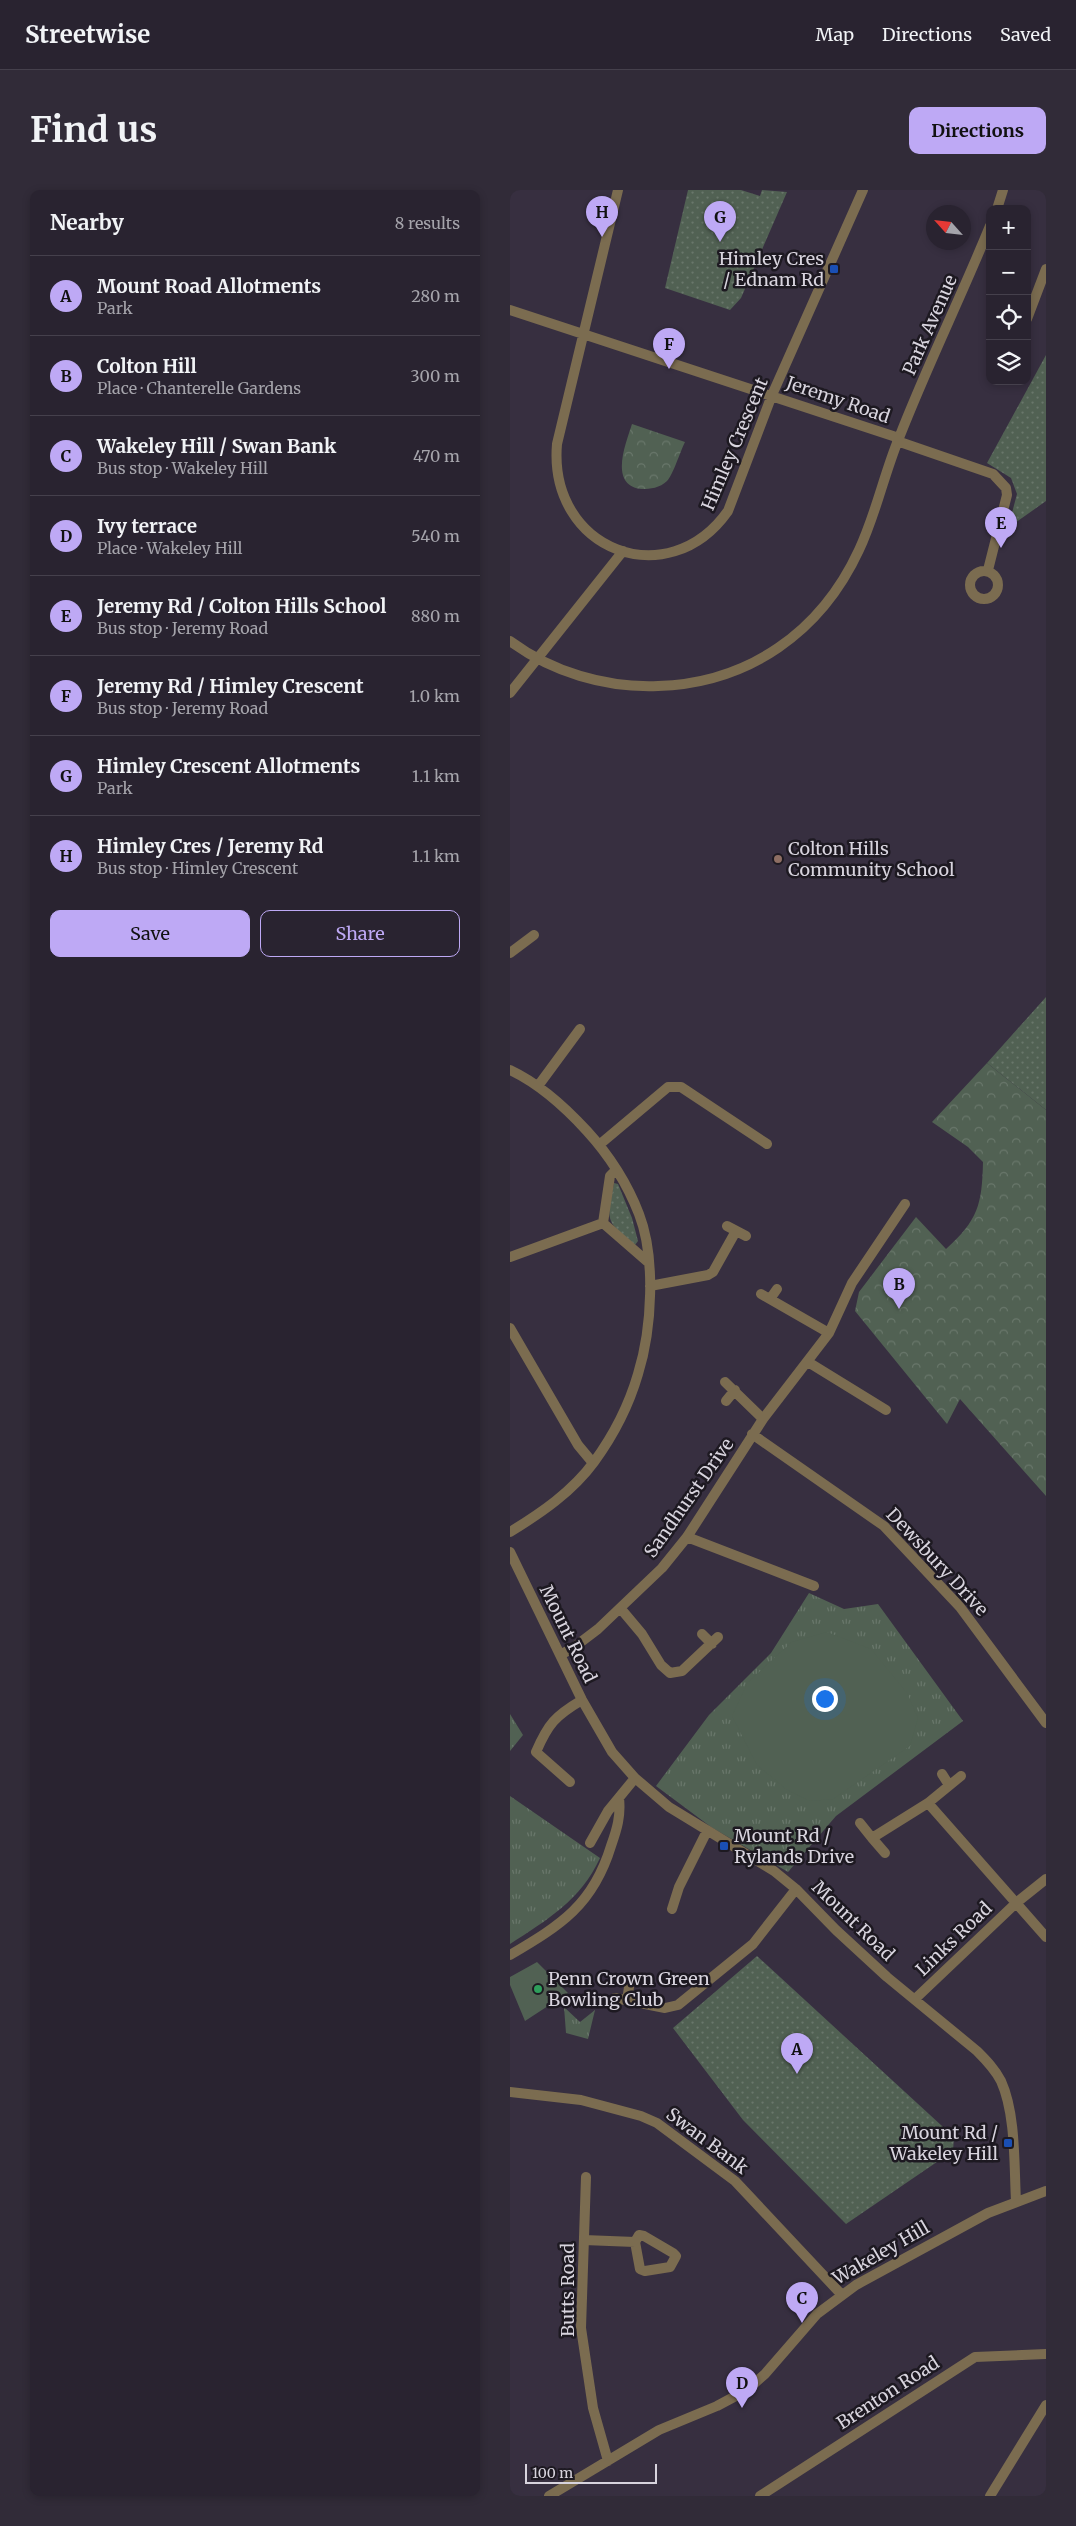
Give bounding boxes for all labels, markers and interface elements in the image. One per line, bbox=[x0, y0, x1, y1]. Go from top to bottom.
text: Streetwise bbox=[25, 19, 150, 50]
text: Map bbox=[816, 23, 854, 46]
text: Directions bbox=[882, 23, 972, 46]
text: Saved bbox=[1000, 23, 1051, 46]
button: Directions bbox=[909, 107, 1046, 154]
text: Find us bbox=[30, 108, 157, 152]
pin: H bbox=[586, 196, 618, 237]
pin: G bbox=[704, 201, 736, 242]
north arrow bbox=[926, 205, 971, 250]
map controls bbox=[986, 205, 1031, 385]
button: + bbox=[986, 205, 1031, 250]
text: Nearby bbox=[50, 209, 124, 236]
text: 8 results bbox=[395, 213, 460, 233]
place label: Himley Cres / Ednam Rd bbox=[719, 247, 824, 291]
button: − bbox=[986, 250, 1031, 295]
marker: Himley Cres / Ednam Rd bbox=[828, 263, 840, 275]
street label: Park Avenue bbox=[897, 271, 962, 379]
text: Mount Road Allotments bbox=[97, 274, 321, 298]
text: A bbox=[60, 286, 72, 306]
text: 280 m bbox=[411, 286, 460, 306]
button: locate bbox=[986, 295, 1031, 340]
text: Park bbox=[97, 298, 133, 318]
pin: F bbox=[653, 328, 685, 369]
button: layers bbox=[986, 340, 1031, 385]
text: Colton Hill bbox=[97, 354, 197, 378]
text: B bbox=[60, 366, 72, 386]
text: 300 m bbox=[411, 366, 460, 386]
street label: Jeremy Road bbox=[782, 371, 893, 428]
street label: Himley Crescent bbox=[696, 374, 773, 514]
text: Place · Chanterelle Gardens bbox=[97, 378, 301, 398]
text: Wakeley Hill / Swan Bank bbox=[97, 434, 336, 458]
text: C bbox=[61, 446, 71, 466]
text: 470 m bbox=[413, 446, 460, 466]
text: Bus stop · Wakeley Hill bbox=[97, 458, 268, 478]
pin: E bbox=[985, 507, 1017, 548]
text: Ivy terrace bbox=[97, 514, 197, 538]
text: D bbox=[60, 526, 72, 546]
text: 540 m bbox=[411, 526, 460, 546]
text: Place · Wakeley Hill bbox=[97, 538, 243, 558]
text: Jeremy Rd / Colton Hills School bbox=[97, 594, 387, 618]
text: E bbox=[61, 606, 71, 626]
text: 880 m bbox=[411, 606, 460, 626]
text: Bus stop · Jeremy Road bbox=[97, 618, 268, 638]
text: Jeremy Rd / Himley Crescent bbox=[97, 674, 364, 698]
text: F bbox=[61, 686, 71, 706]
text: 1.0 km bbox=[409, 686, 460, 706]
text: Bus stop · Jeremy Road bbox=[97, 698, 268, 718]
text: Himley Crescent Allotments bbox=[97, 754, 360, 778]
text: G bbox=[60, 766, 72, 786]
text: 1.1 km bbox=[412, 766, 460, 786]
text: Park bbox=[97, 778, 133, 798]
text: Himley Cres / Jeremy Rd bbox=[97, 834, 323, 858]
place label: Colton Hills Community School bbox=[788, 837, 955, 881]
text: H bbox=[59, 846, 73, 866]
text: 1.1 km bbox=[412, 846, 460, 866]
marker: Colton Hills Community School bbox=[772, 853, 784, 865]
text: Bus stop · Himley Crescent bbox=[97, 858, 298, 878]
button: Save bbox=[50, 910, 250, 957]
button: Share bbox=[260, 910, 460, 957]
pin: B bbox=[883, 1268, 915, 1309]
street label: Sandhurst Drive bbox=[639, 1433, 738, 1562]
street label: Dewsbury Drive bbox=[881, 1503, 993, 1620]
street label: Mount Road bbox=[535, 1581, 602, 1687]
your location bbox=[812, 1686, 838, 1712]
place label: Mount Rd / Rylands Drive bbox=[734, 1824, 854, 1868]
marker: Mount Rd / Rylands Drive bbox=[718, 1840, 730, 1852]
street label: Mount Road bbox=[807, 1876, 900, 1966]
street label: Links Road bbox=[911, 1897, 997, 1981]
place label: Penn Crown Green Bowling Club bbox=[548, 1967, 710, 2011]
marker: Penn Crown Green Bowling Club bbox=[532, 1983, 544, 1995]
pin: A bbox=[781, 2033, 813, 2074]
street label: Swan Bank bbox=[662, 2102, 753, 2179]
place label: Mount Rd / Wakeley Hill bbox=[889, 2121, 998, 2165]
marker: Mount Rd / Wakeley Hill bbox=[1002, 2137, 1014, 2149]
street label: Wakeley Hill bbox=[827, 2215, 934, 2290]
street label: Butts Road bbox=[556, 2243, 579, 2337]
pin: C bbox=[786, 2282, 818, 2323]
street label: Brenton Road bbox=[832, 2351, 943, 2434]
pin: D bbox=[726, 2367, 758, 2408]
scale bar bbox=[525, 2461, 658, 2484]
text: 100 m bbox=[532, 2464, 573, 2482]

